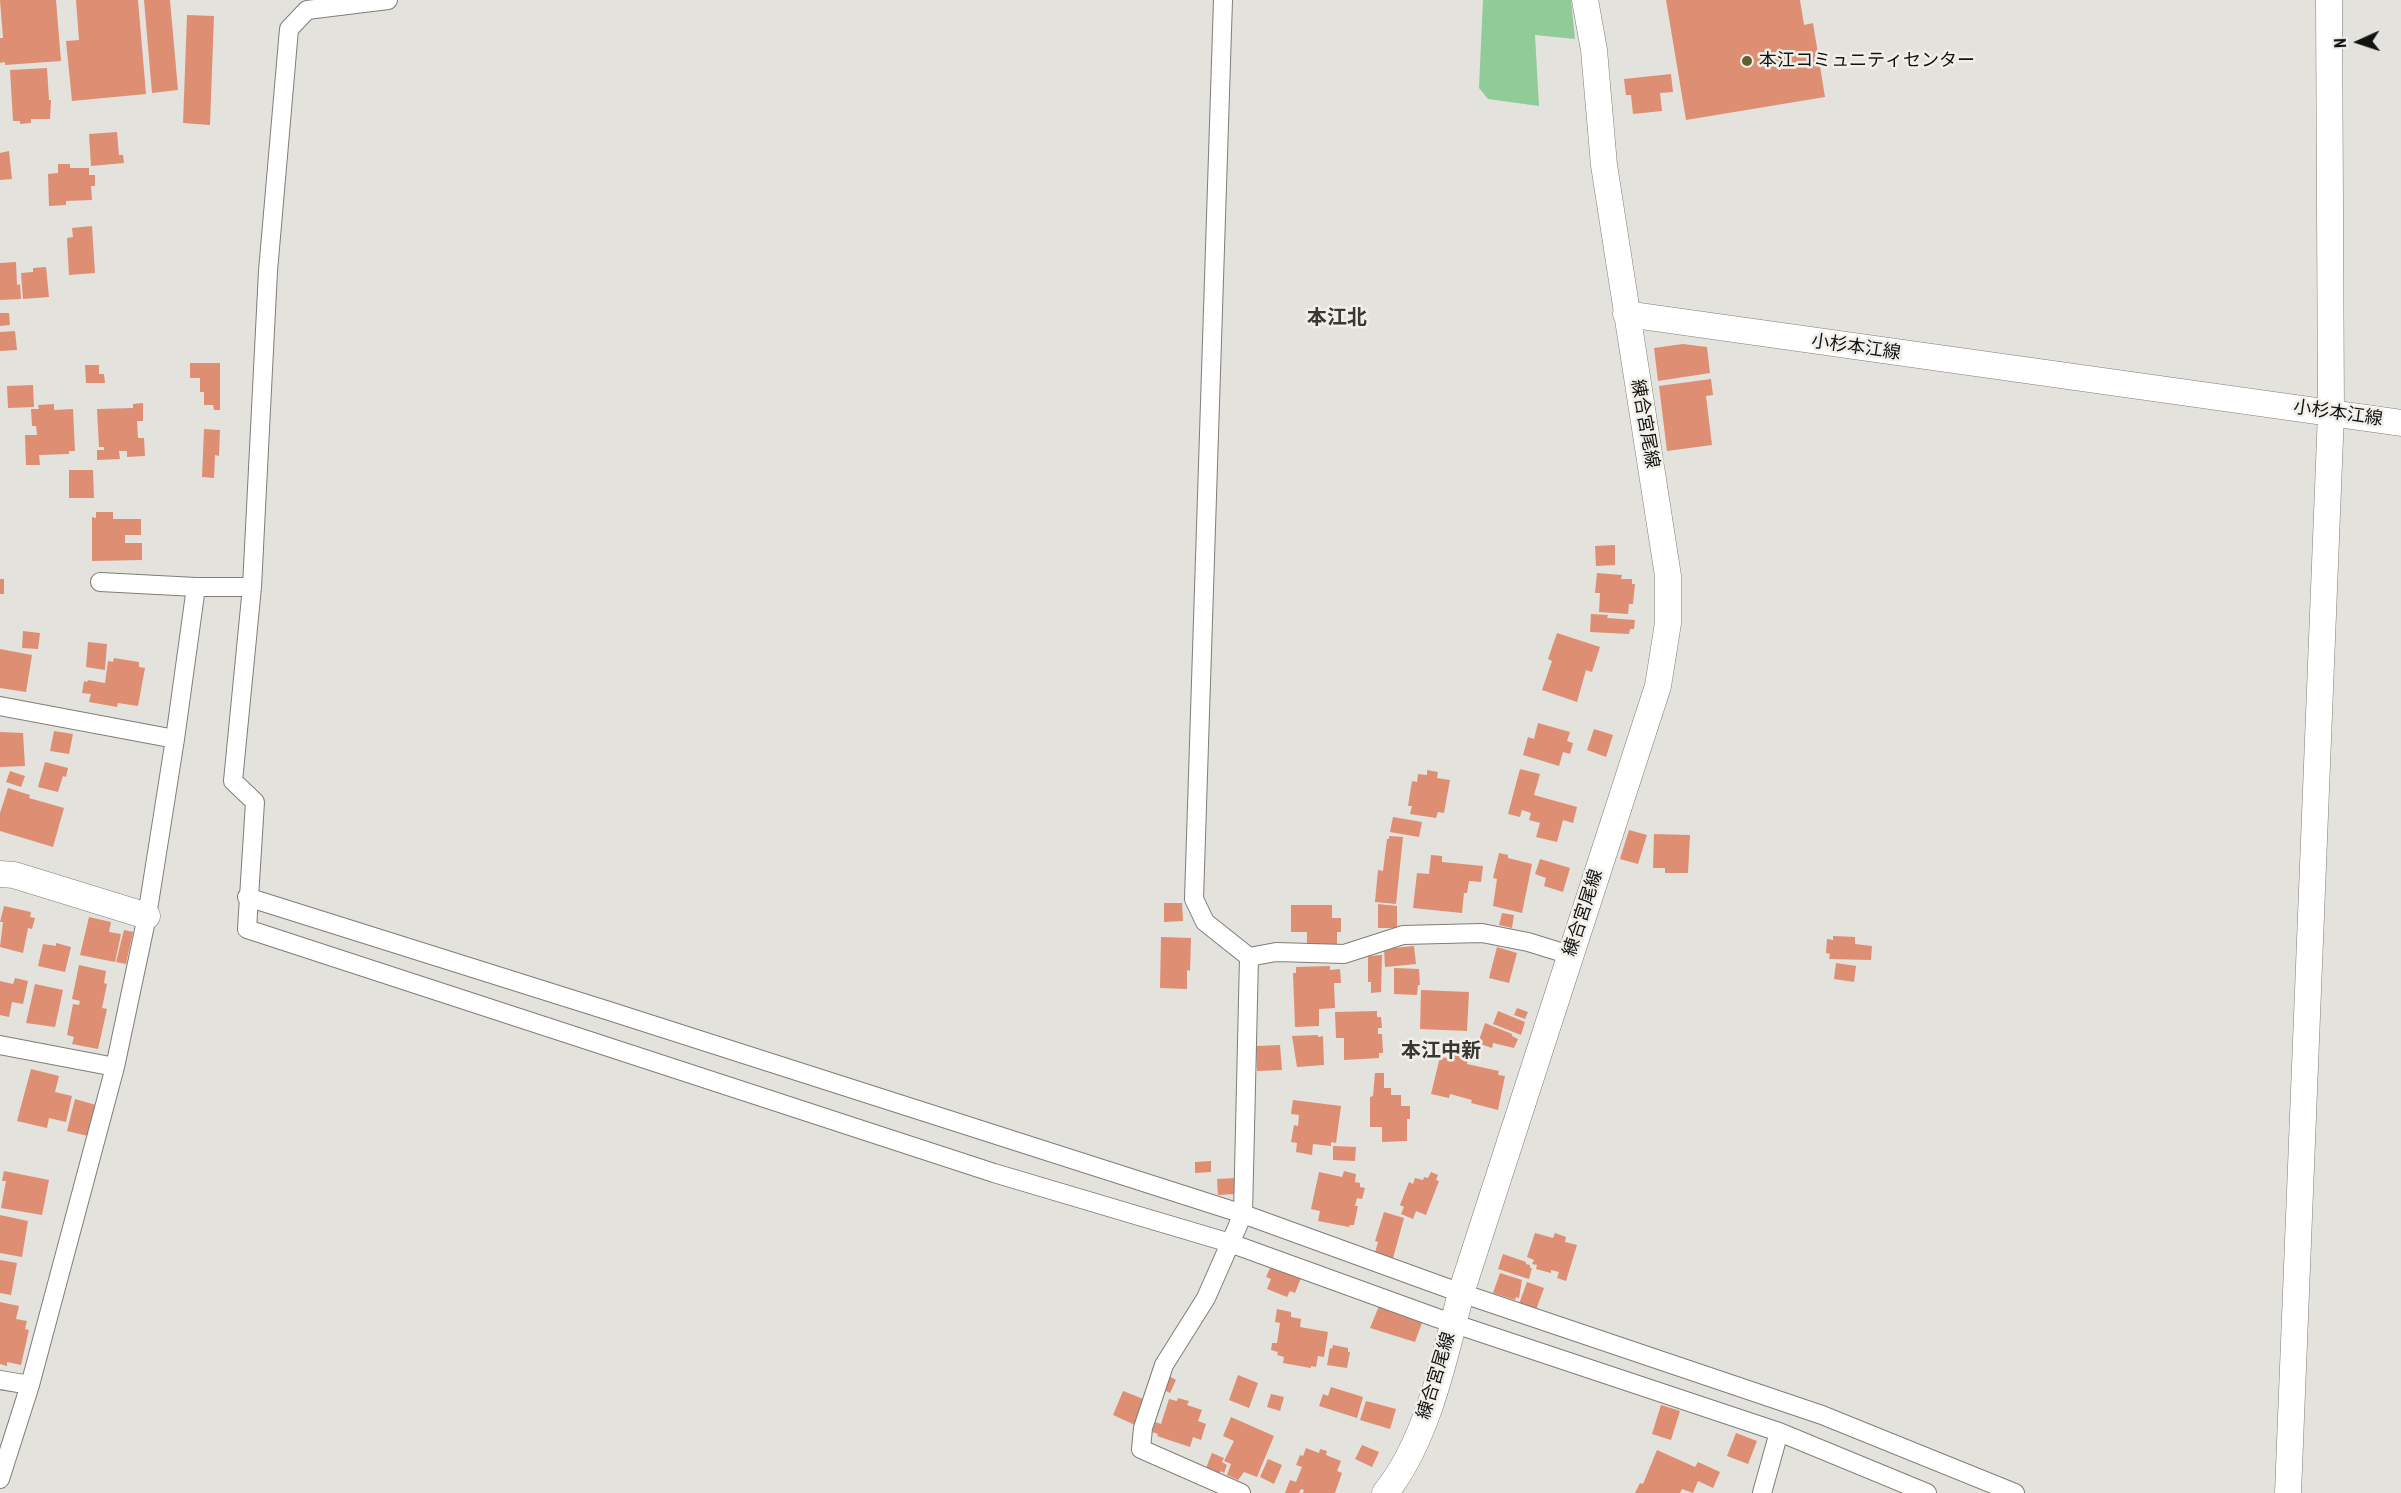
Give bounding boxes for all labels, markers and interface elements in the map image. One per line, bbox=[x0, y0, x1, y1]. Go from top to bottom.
north arrow bbox=[2329, 12, 2389, 72]
text: N bbox=[2331, 38, 2350, 48]
place label: 本江コミュニティセンター bbox=[1759, 50, 1975, 72]
marker: 本江コミュニティセンター bbox=[1740, 54, 1754, 68]
district label: 本江北 bbox=[1307, 307, 1367, 331]
street label: 小杉本江線 bbox=[1810, 331, 1902, 365]
street label: 練合宮尾線 bbox=[1626, 378, 1662, 470]
street label: 小杉本江線 bbox=[2292, 397, 2384, 431]
street label: 練合宮尾線 bbox=[1560, 867, 1608, 959]
district label: 本江中新 bbox=[1401, 1040, 1481, 1064]
street label: 練合宮尾線 bbox=[1414, 1330, 1460, 1422]

